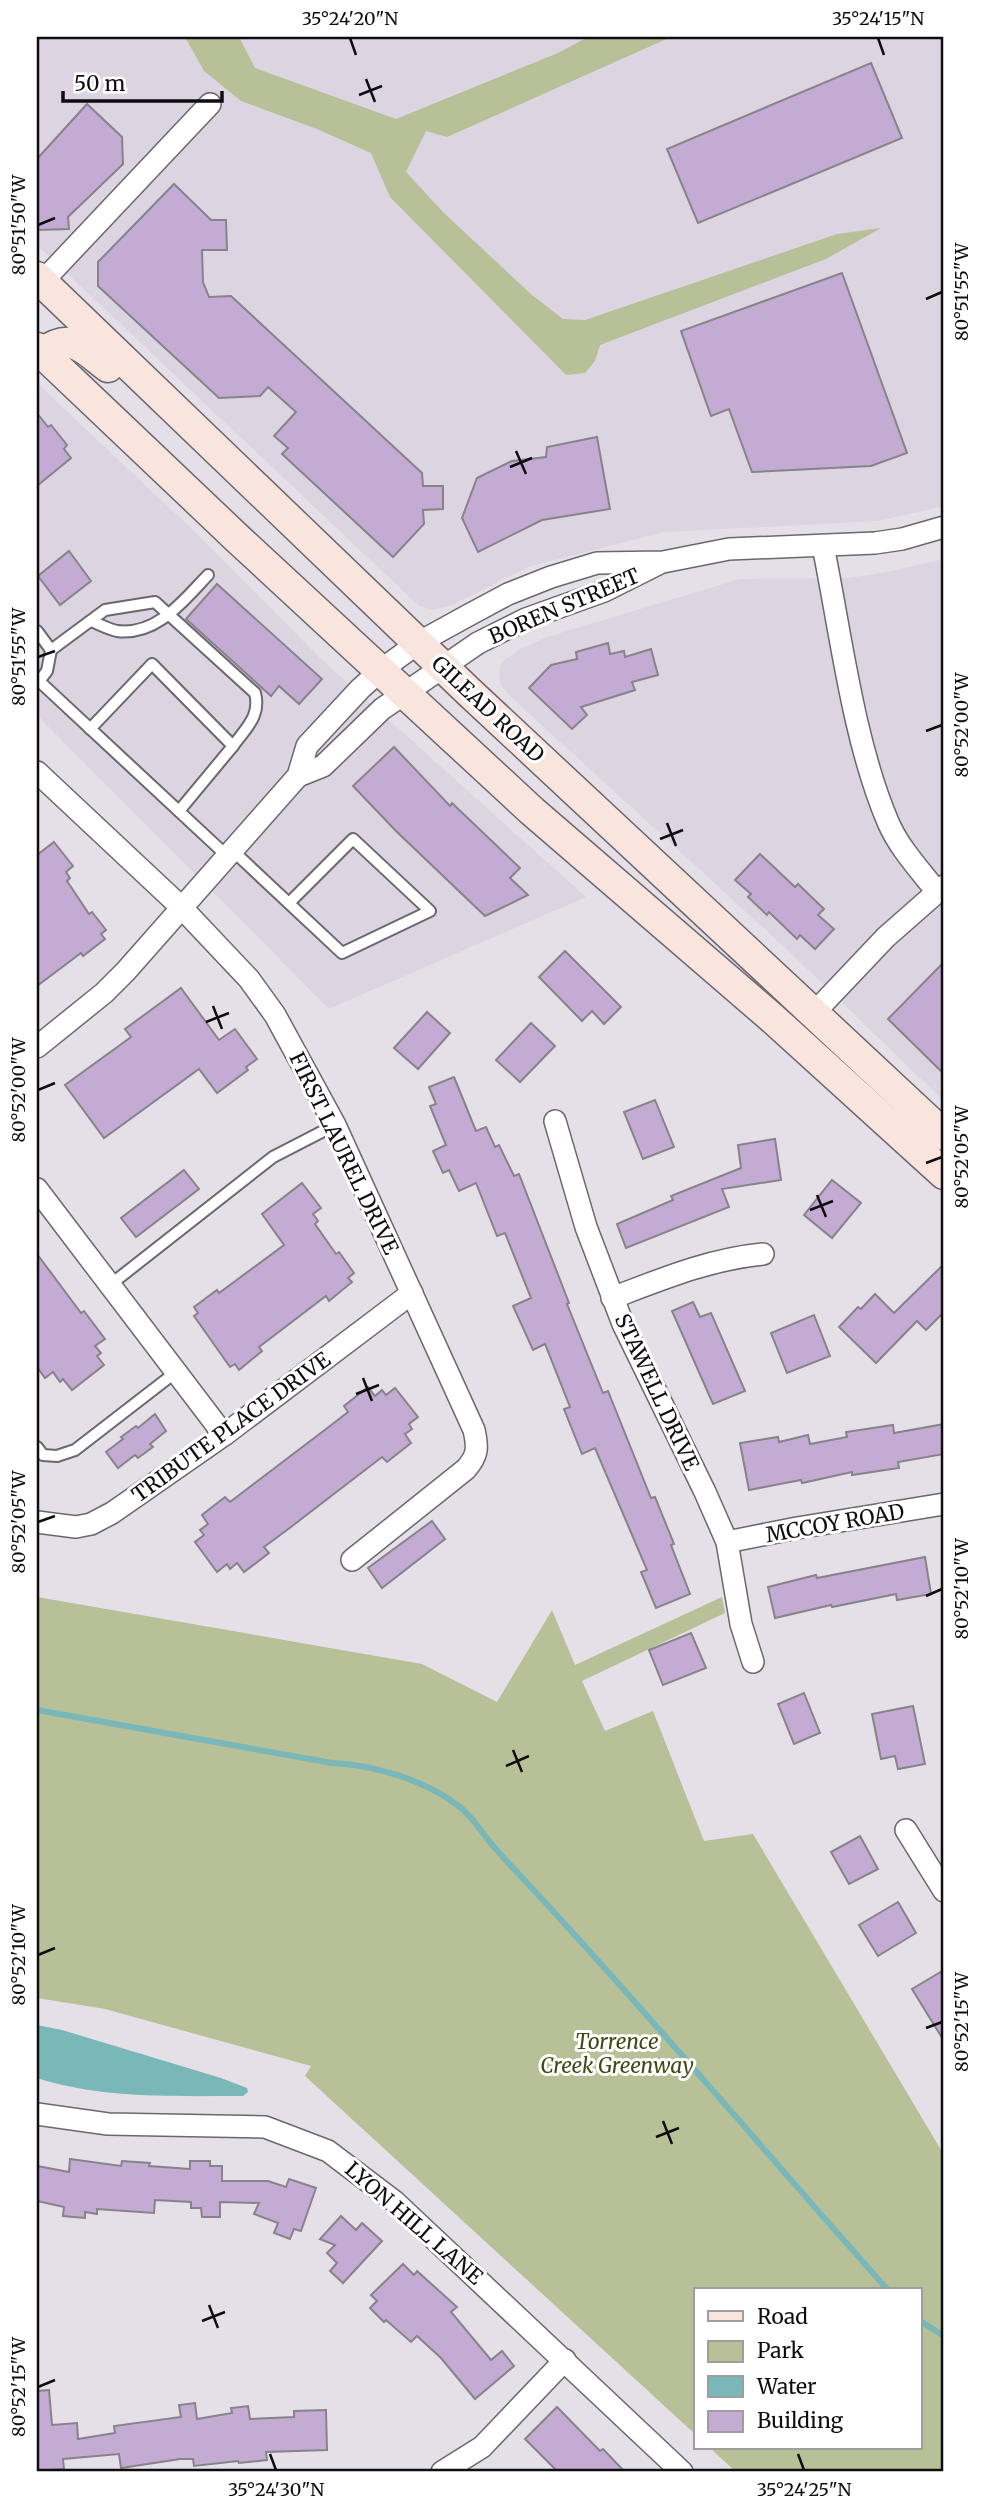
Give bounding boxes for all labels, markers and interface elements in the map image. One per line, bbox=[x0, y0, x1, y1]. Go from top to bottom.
text: 35°24'20"N bbox=[302, 7, 398, 30]
text: 35°24'15"N bbox=[832, 7, 924, 30]
scale bar bbox=[63, 60, 222, 104]
text: 50 m bbox=[74, 70, 125, 97]
text: 80°51'50"W bbox=[7, 174, 30, 275]
text: 80°51'55"W bbox=[950, 242, 973, 341]
street label: BOREN STREET bbox=[484, 562, 644, 650]
text: 80°51'55"W bbox=[7, 607, 30, 706]
street label: GILEAD ROAD bbox=[426, 650, 550, 768]
text: 80°52'00"W bbox=[950, 671, 973, 778]
text: 80°52'00"W bbox=[7, 1036, 30, 1143]
street label: FIRST LAUREL DRIVE bbox=[283, 1047, 405, 1259]
text: 80°52'05"W bbox=[950, 1104, 973, 1209]
street label: STAWELL DRIVE bbox=[609, 1309, 705, 1475]
street label: TRIBUTE PLACE DRIVE bbox=[126, 1345, 336, 1508]
text: 80°52'05"W bbox=[7, 1469, 30, 1574]
street label: MCCOY ROAD bbox=[764, 1497, 907, 1548]
text: 80°52'10"W bbox=[950, 1537, 973, 1640]
text: 80°52'10"W bbox=[7, 1903, 30, 2006]
text: 80°52'15"W bbox=[950, 1971, 973, 2072]
park label: Torrence Creek Greenway bbox=[540, 2028, 694, 2079]
street label: LYON HILL LANE bbox=[340, 2156, 489, 2291]
legend bbox=[694, 2288, 922, 2450]
text: Road bbox=[757, 2303, 808, 2330]
text: 80°52'15"W bbox=[7, 2336, 30, 2437]
text: Park bbox=[757, 2337, 804, 2364]
text: Water bbox=[756, 2373, 816, 2400]
text: Building bbox=[757, 2407, 844, 2434]
text: 35°24'30"N bbox=[228, 2478, 324, 2501]
text: 35°24'25"N bbox=[757, 2478, 851, 2501]

